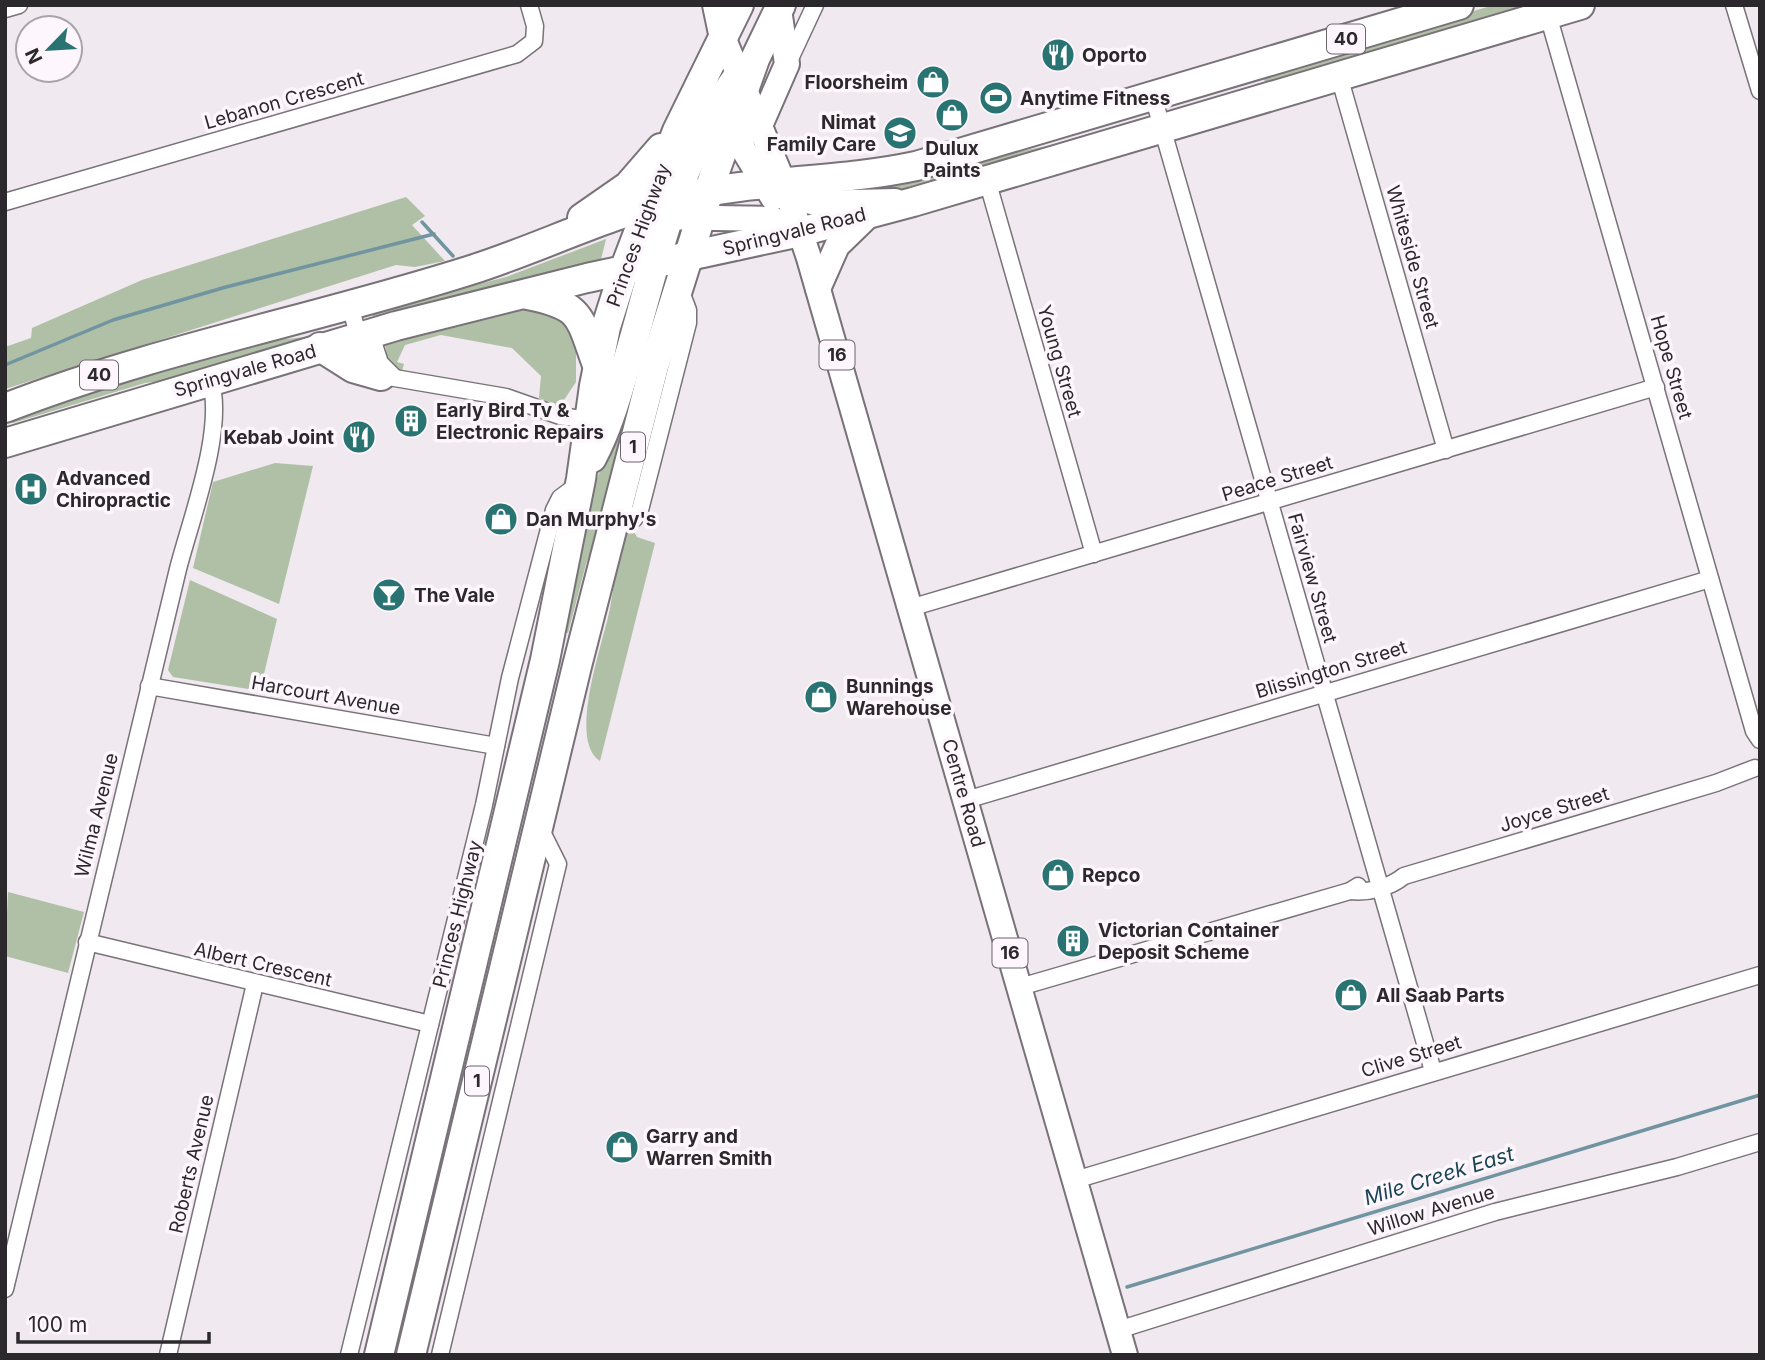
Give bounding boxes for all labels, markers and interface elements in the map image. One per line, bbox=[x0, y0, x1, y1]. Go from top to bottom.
north arrow bbox=[14, 14, 84, 84]
road number: 40 bbox=[1327, 24, 1365, 54]
restaurant icon: Oporto bbox=[1039, 36, 1077, 74]
place label: Oporto bbox=[1082, 44, 1147, 67]
text: N bbox=[21, 45, 48, 67]
shop icon: Floorsheim bbox=[914, 63, 952, 101]
street label: Lebanon Crescent bbox=[202, 67, 366, 134]
place label: Floorsheim bbox=[804, 71, 908, 94]
sports icon: Anytime Fitness bbox=[977, 79, 1015, 117]
place label: Anytime Fitness bbox=[1020, 87, 1170, 110]
shop icon: Dulux Paints bbox=[933, 96, 971, 134]
place label: Nimat Family Care bbox=[767, 111, 876, 156]
school or university icon: Nimat Family Care bbox=[881, 114, 919, 152]
place label: Dulux Paints bbox=[923, 137, 981, 182]
street label: Princes Highway bbox=[602, 160, 675, 310]
street label: Whiteside Street bbox=[1381, 183, 1444, 331]
street label: Springvale Road bbox=[720, 203, 868, 260]
street label: Young Street bbox=[1032, 302, 1087, 420]
street label: Hope Street bbox=[1646, 312, 1697, 422]
street label: Springvale Road bbox=[171, 339, 319, 402]
road number: 16 bbox=[820, 340, 854, 370]
road number: 40 bbox=[80, 360, 118, 390]
place label: Early Bird Tv & Electronic Repairs bbox=[436, 399, 604, 444]
building icon: Early Bird Tv & Electronic Repairs bbox=[392, 402, 430, 440]
restaurant icon: Kebab Joint bbox=[340, 418, 378, 456]
place label: Kebab Joint bbox=[223, 426, 334, 449]
road number: 1 bbox=[621, 432, 645, 462]
street label: Peace Street bbox=[1219, 451, 1335, 506]
place label: Advanced Chiropractic bbox=[56, 467, 171, 512]
hospital icon: Advanced Chiropractic bbox=[12, 470, 50, 508]
shop icon: Dan Murphy's bbox=[482, 500, 520, 538]
place label: Dan Murphy's bbox=[526, 508, 656, 531]
street label: Fairview Street bbox=[1283, 511, 1342, 646]
bar icon: The Vale bbox=[370, 576, 408, 614]
place label: The Vale bbox=[414, 584, 495, 607]
street label: Blissington Street bbox=[1253, 636, 1409, 703]
street label: Harcourt Avenue bbox=[250, 671, 402, 720]
place label: Bunnings Warehouse bbox=[846, 675, 952, 720]
shop icon: Bunnings Warehouse bbox=[802, 678, 840, 716]
street label: Centre Road bbox=[937, 736, 990, 850]
street label: Wilma Avenue bbox=[70, 751, 123, 880]
street label: Joyce Street bbox=[1497, 782, 1612, 837]
street label: Princes Highway bbox=[428, 838, 487, 990]
shop icon: Repco bbox=[1039, 856, 1077, 894]
place label: Repco bbox=[1082, 864, 1140, 887]
place label: Victorian Container Deposit Scheme bbox=[1098, 919, 1279, 964]
building icon: Victorian Container Deposit Scheme bbox=[1054, 922, 1092, 960]
street label: Albert Crescent bbox=[192, 937, 334, 992]
road number: 16 bbox=[992, 938, 1028, 968]
shop icon: All Saab Parts bbox=[1332, 976, 1370, 1014]
place label: All Saab Parts bbox=[1376, 984, 1505, 1007]
street label: Clive Street bbox=[1358, 1030, 1464, 1083]
road number: 1 bbox=[465, 1066, 489, 1096]
street label: Roberts Avenue bbox=[164, 1093, 219, 1236]
place label: Garry and Warren Smith bbox=[646, 1125, 772, 1170]
shop icon: Garry and Warren Smith bbox=[603, 1128, 641, 1166]
water label: Mile Creek East bbox=[1361, 1141, 1518, 1210]
street label: Willow Avenue bbox=[1365, 1180, 1497, 1241]
scale bar bbox=[18, 1300, 208, 1344]
text: 100 m bbox=[28, 1312, 87, 1337]

